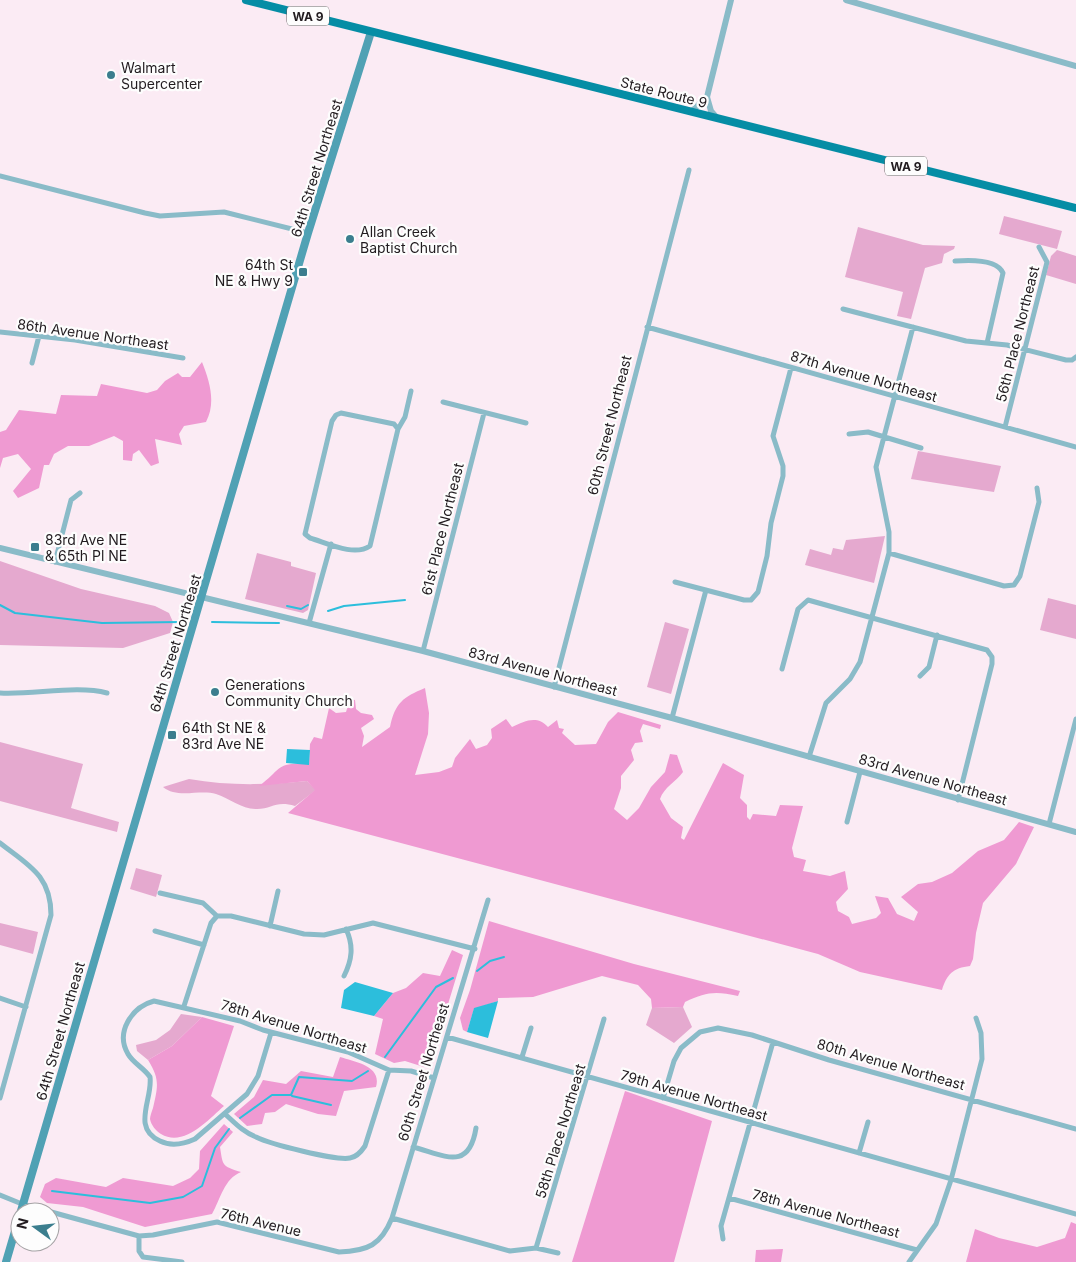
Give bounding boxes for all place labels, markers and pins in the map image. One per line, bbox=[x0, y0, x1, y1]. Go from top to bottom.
place label: Walmart Supercenter bbox=[121, 59, 202, 92]
marker: Walmart Supercenter bbox=[105, 69, 117, 81]
place label: Allan Creek Baptist Church bbox=[360, 223, 458, 256]
marker: Allan Creek Baptist Church bbox=[344, 233, 356, 245]
place label: 64th St NE & Hwy 9 bbox=[215, 256, 293, 289]
marker: 64th St NE & Hwy 9 bbox=[297, 266, 309, 278]
place label: 83rd Ave NE & 65th Pl NE bbox=[45, 531, 127, 564]
marker: 83rd Ave NE & 65th Pl NE bbox=[29, 541, 41, 553]
place label: Generations Community Church bbox=[225, 676, 353, 709]
marker: Generations Community Church bbox=[209, 686, 221, 698]
place label: 64th St NE & 83rd Ave NE bbox=[182, 719, 266, 752]
marker: 64th St NE & 83rd Ave NE bbox=[166, 729, 178, 741]

